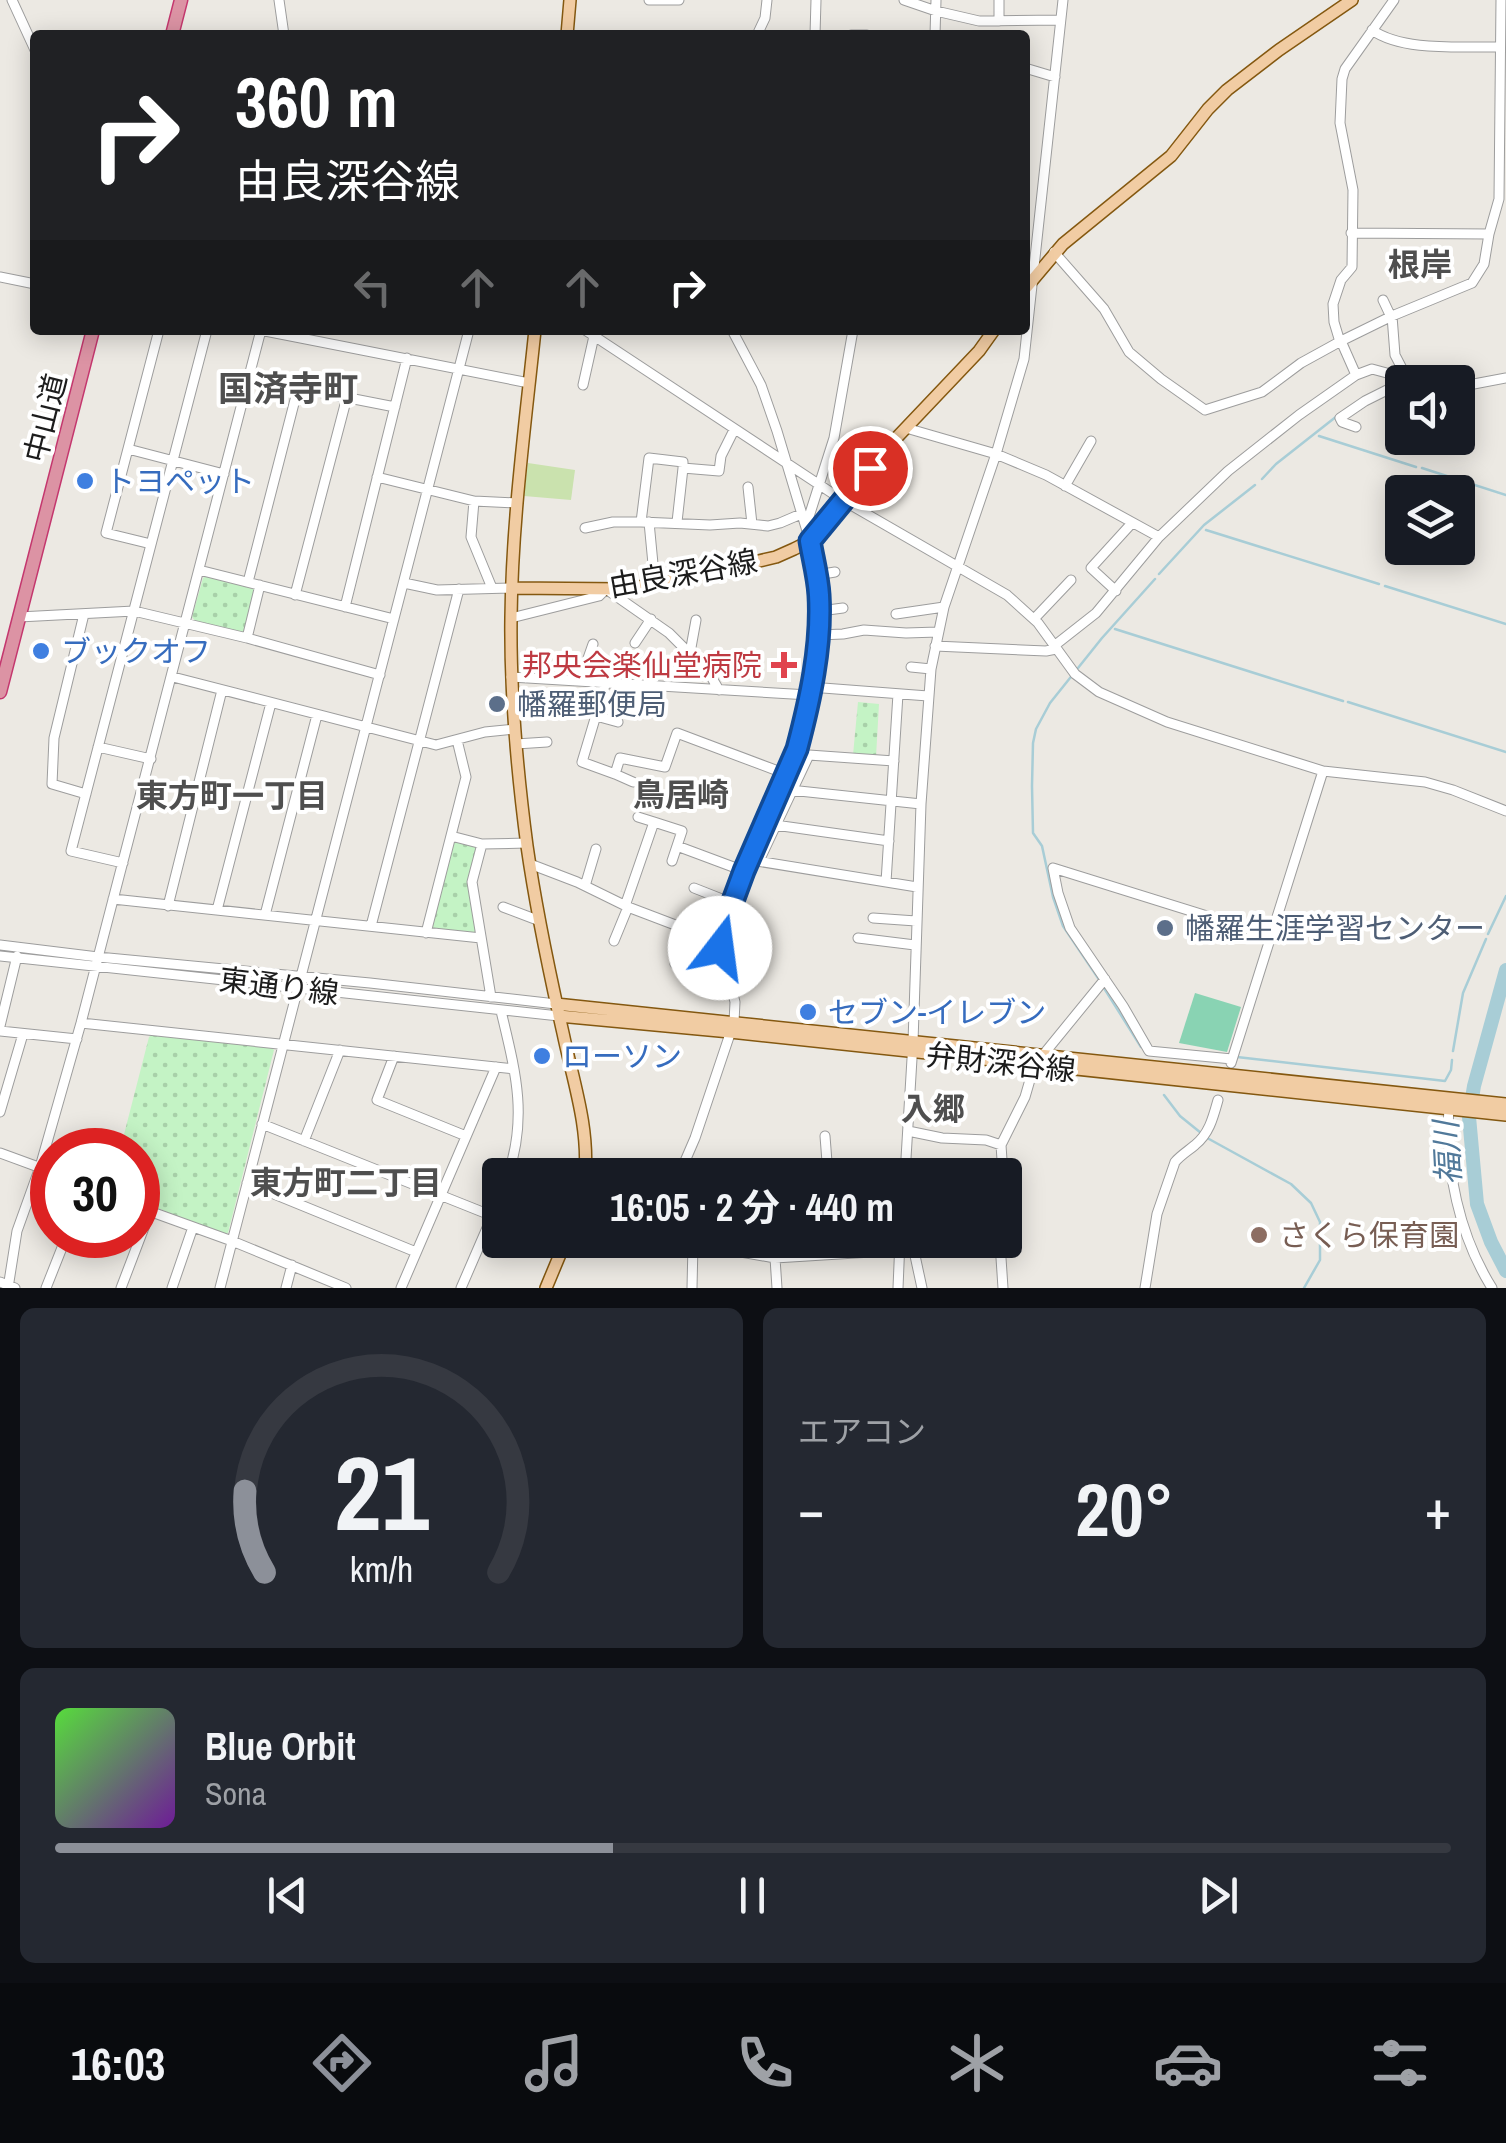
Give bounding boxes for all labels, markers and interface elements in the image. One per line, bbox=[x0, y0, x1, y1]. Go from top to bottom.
text: 360 m bbox=[235, 55, 398, 149]
icon: right bbox=[70, 70, 200, 200]
text: 由良深谷線 bbox=[235, 150, 460, 211]
district label: 根岸 bbox=[1388, 243, 1452, 286]
icon: left bbox=[345, 260, 400, 315]
icon: ahead bbox=[450, 260, 505, 315]
icon: ahead bbox=[555, 260, 610, 315]
icon: right bbox=[660, 260, 715, 315]
district label: 国済寺町 bbox=[218, 365, 358, 412]
map controls bbox=[1385, 365, 1475, 565]
button: sound bbox=[1385, 365, 1475, 455]
street label: 中山道 bbox=[15, 369, 75, 467]
pin bbox=[828, 426, 913, 511]
icon: arrive bbox=[843, 441, 898, 496]
place label: トヨペット bbox=[105, 461, 255, 501]
marker: トヨペット bbox=[74, 470, 96, 492]
button: layers bbox=[1385, 475, 1475, 565]
street label: 由良深谷線 bbox=[606, 540, 760, 606]
place label: ブックオフ bbox=[61, 631, 211, 671]
marker: ブックオフ bbox=[30, 640, 52, 662]
place label: 邦央会楽仙堂病院 bbox=[522, 645, 762, 685]
marker: 邦央会楽仙堂病院 bbox=[771, 652, 797, 678]
place label: 幡羅郵便局 bbox=[517, 684, 667, 724]
marker: 幡羅郵便局 bbox=[486, 693, 508, 715]
district label: 鳥居崎 bbox=[633, 773, 729, 816]
district label: 東方町一丁目 bbox=[136, 774, 328, 817]
position arrow bbox=[668, 896, 772, 1000]
place label: 幡羅生涯学習センター bbox=[1185, 908, 1485, 948]
marker: 幡羅生涯学習センター bbox=[1154, 917, 1176, 939]
street label: 東通り線 bbox=[217, 959, 341, 1013]
place label: セブン-イレブン bbox=[828, 992, 1046, 1032]
marker: セブン-イレブン bbox=[797, 1001, 819, 1023]
street label: 弁財深谷線 bbox=[924, 1034, 1078, 1090]
place label: ローソン bbox=[562, 1036, 682, 1076]
marker: ローソン bbox=[531, 1045, 553, 1067]
district label: 入郷 bbox=[901, 1087, 965, 1130]
water label: 福川 bbox=[1424, 1117, 1470, 1186]
speed limit sign: 30 bbox=[30, 1128, 160, 1258]
district label: 東方町二丁目 bbox=[250, 1161, 442, 1204]
text: 16:05 · 2 分 · 440 m bbox=[610, 1182, 894, 1233]
place label: さくら保育園 bbox=[1279, 1215, 1459, 1255]
marker: さくら保育園 bbox=[1248, 1224, 1270, 1246]
text: エアコン bbox=[798, 1410, 926, 1453]
text: 21 bbox=[334, 1422, 429, 1562]
text: 20° bbox=[1075, 1458, 1174, 1559]
text: − bbox=[798, 1472, 824, 1546]
text: + bbox=[1425, 1472, 1451, 1546]
text: km/h bbox=[350, 1545, 413, 1593]
text: Blue Orbit bbox=[205, 1721, 356, 1772]
text: Sona bbox=[205, 1772, 266, 1815]
icon: previous bbox=[260, 1868, 315, 1923]
icon: pause bbox=[725, 1868, 780, 1923]
icon: next bbox=[1191, 1868, 1246, 1923]
icon: directions bbox=[307, 2028, 377, 2098]
icon: music bbox=[519, 2028, 589, 2098]
icon: phone bbox=[730, 2028, 800, 2098]
icon: climate bbox=[942, 2028, 1012, 2098]
icon: car bbox=[1153, 2028, 1223, 2098]
icon: filters bbox=[1365, 2028, 1435, 2098]
text: 16:03 bbox=[71, 2033, 165, 2094]

